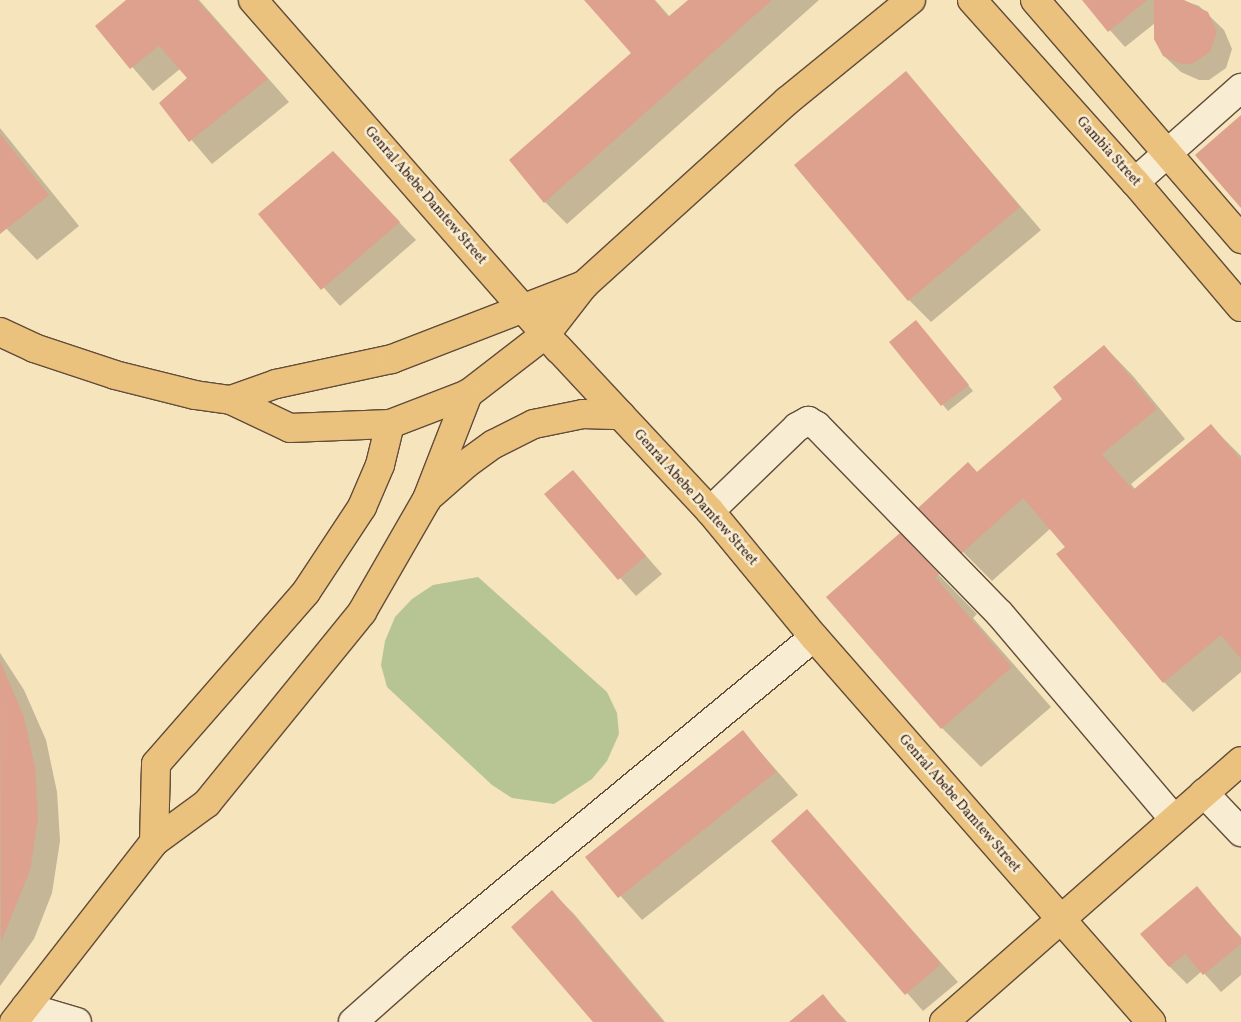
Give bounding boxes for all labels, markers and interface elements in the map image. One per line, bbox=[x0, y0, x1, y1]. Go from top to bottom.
street label: Gambia Street bbox=[1072, 114, 1144, 190]
street label: Genral Abebe Damtew Street bbox=[360, 124, 490, 268]
street label: Genral Abebe Damtew Street bbox=[629, 426, 761, 570]
street label: Genral Abebe Damtew Street bbox=[894, 732, 1024, 876]

